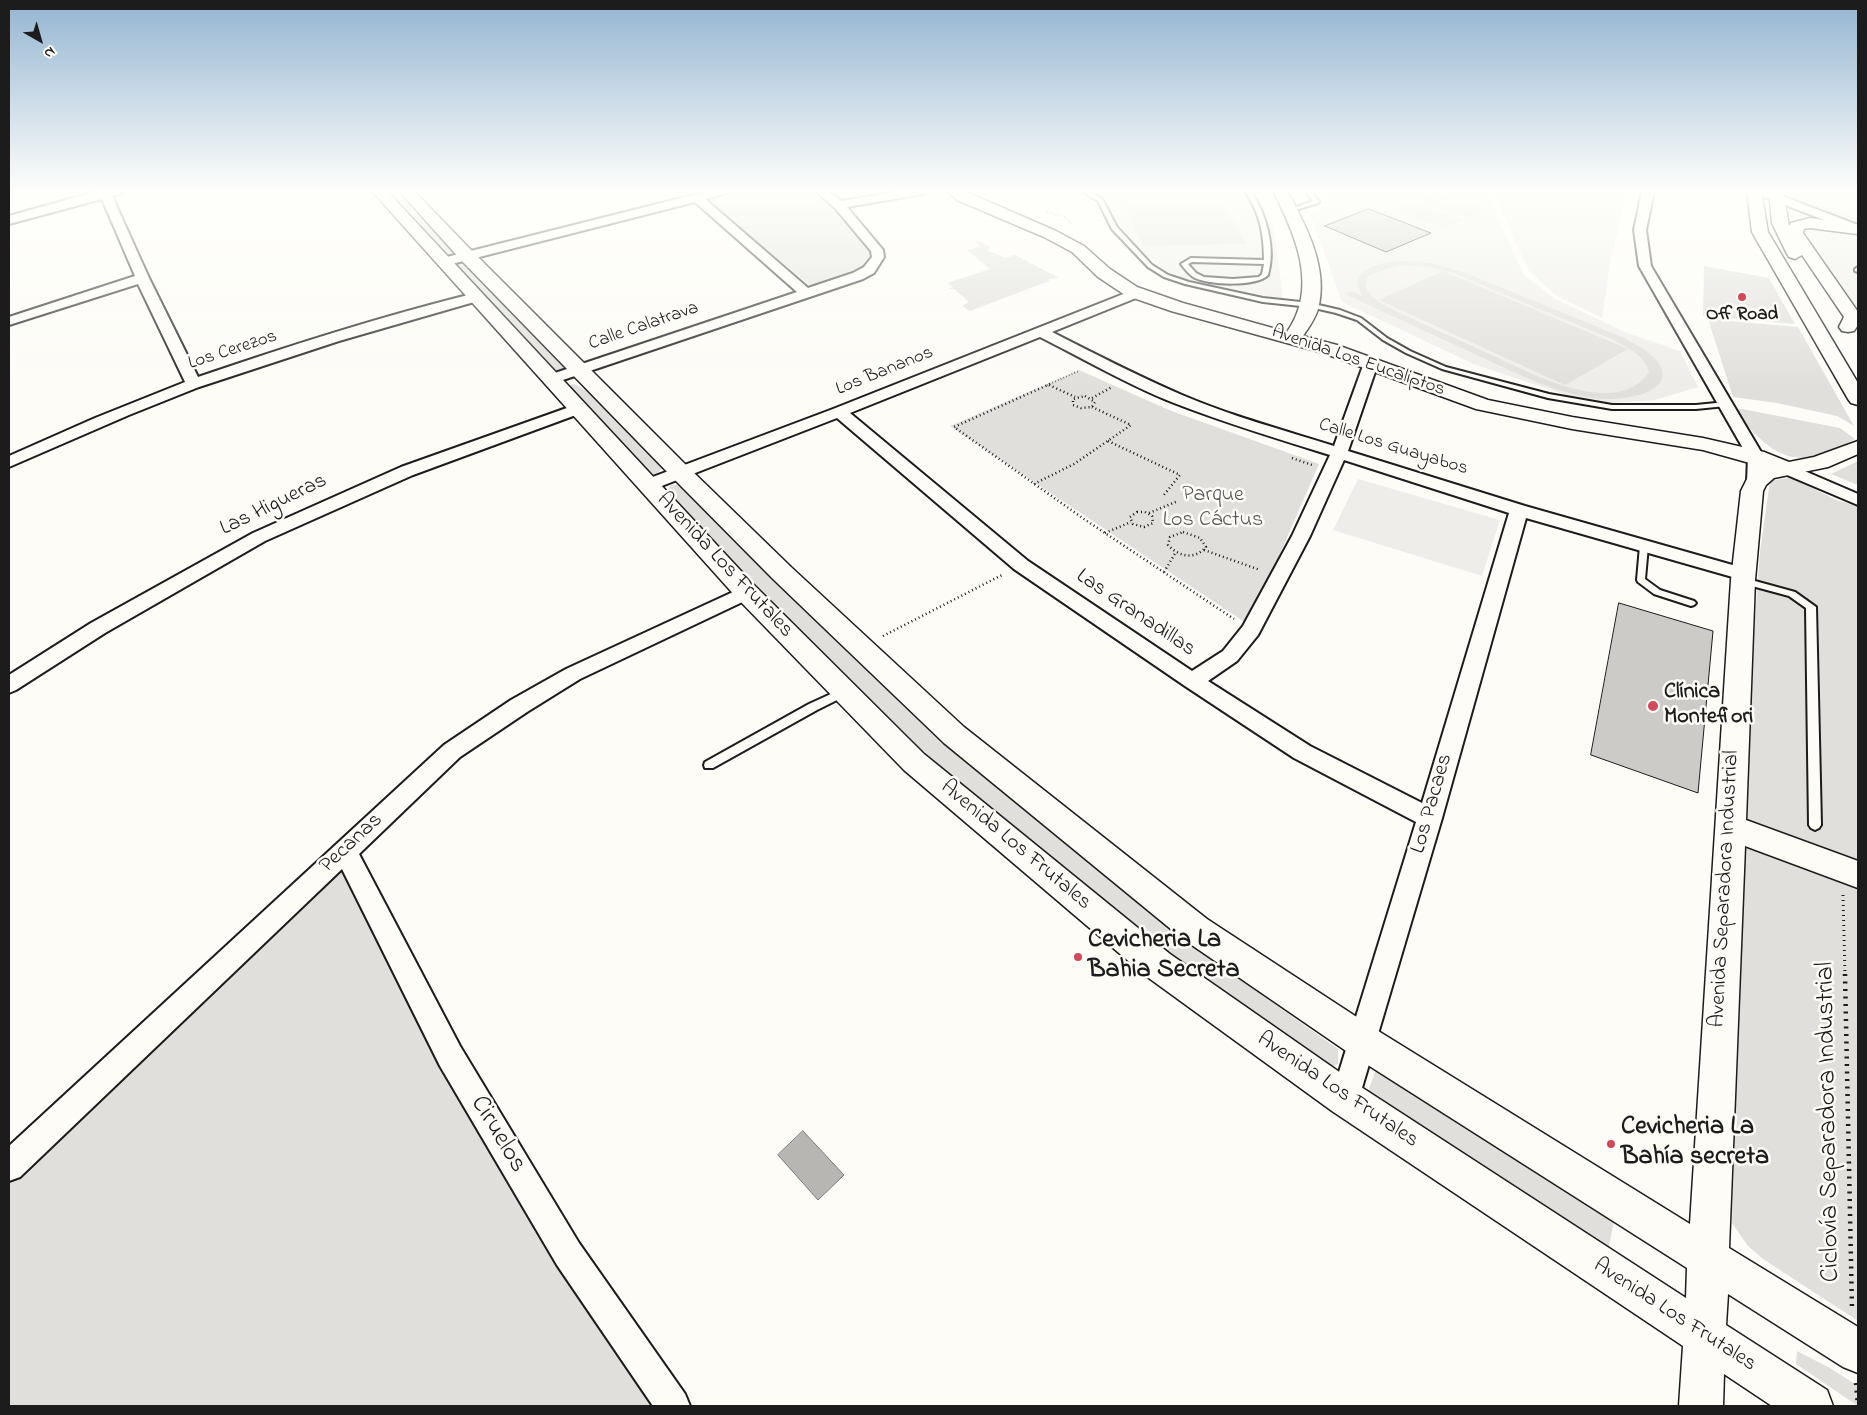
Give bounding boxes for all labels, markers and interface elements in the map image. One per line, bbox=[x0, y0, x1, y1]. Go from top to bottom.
north arrow bbox=[15, 15, 65, 65]
text: N bbox=[39, 41, 60, 63]
marker: Off Road bbox=[1736, 291, 1748, 303]
street label: Calle Calatrava bbox=[586, 298, 702, 356]
place label: Off Road bbox=[1706, 305, 1778, 327]
street label: Avenida Los Eucaliptos bbox=[1268, 322, 1448, 402]
street label: Los Cerezos bbox=[186, 326, 280, 376]
street label: Los Bananos bbox=[833, 342, 937, 402]
street label: Calle Los Guayabos bbox=[1316, 414, 1470, 482]
street label: Las Higueras bbox=[216, 469, 332, 543]
park label: Parque Los Cáctus bbox=[1163, 483, 1263, 534]
street label: Avenida Los Frutales bbox=[650, 488, 798, 644]
street label: Las Granadillas bbox=[1070, 564, 1200, 664]
place label: Clínica Montefiori bbox=[1664, 680, 1753, 731]
marker: Clínica Montefiori bbox=[1646, 699, 1660, 713]
street label: Avenida Separadora Industrial bbox=[1706, 750, 1746, 1028]
street label: Los Pacaes bbox=[1406, 751, 1460, 857]
street label: Avenida Los Frutales bbox=[934, 775, 1096, 917]
street label: Pecanas bbox=[315, 808, 389, 880]
place label: Cevicheria La Bahia Secreta bbox=[1088, 926, 1239, 988]
marker: Cevicheria La Bahia Secreta bbox=[1072, 951, 1084, 963]
street label: Ciclovía Separadora Industrial bbox=[1812, 962, 1848, 1282]
street label: Avenida Los Frutales bbox=[1251, 1027, 1423, 1155]
street label: Ciruelos bbox=[462, 1091, 532, 1179]
place label: Cevicheria La Bahía secreta bbox=[1621, 1113, 1769, 1174]
marker: Cevicheria La Bahía secreta bbox=[1605, 1138, 1617, 1150]
street label: Avenida Los Frutales bbox=[1587, 1253, 1761, 1379]

